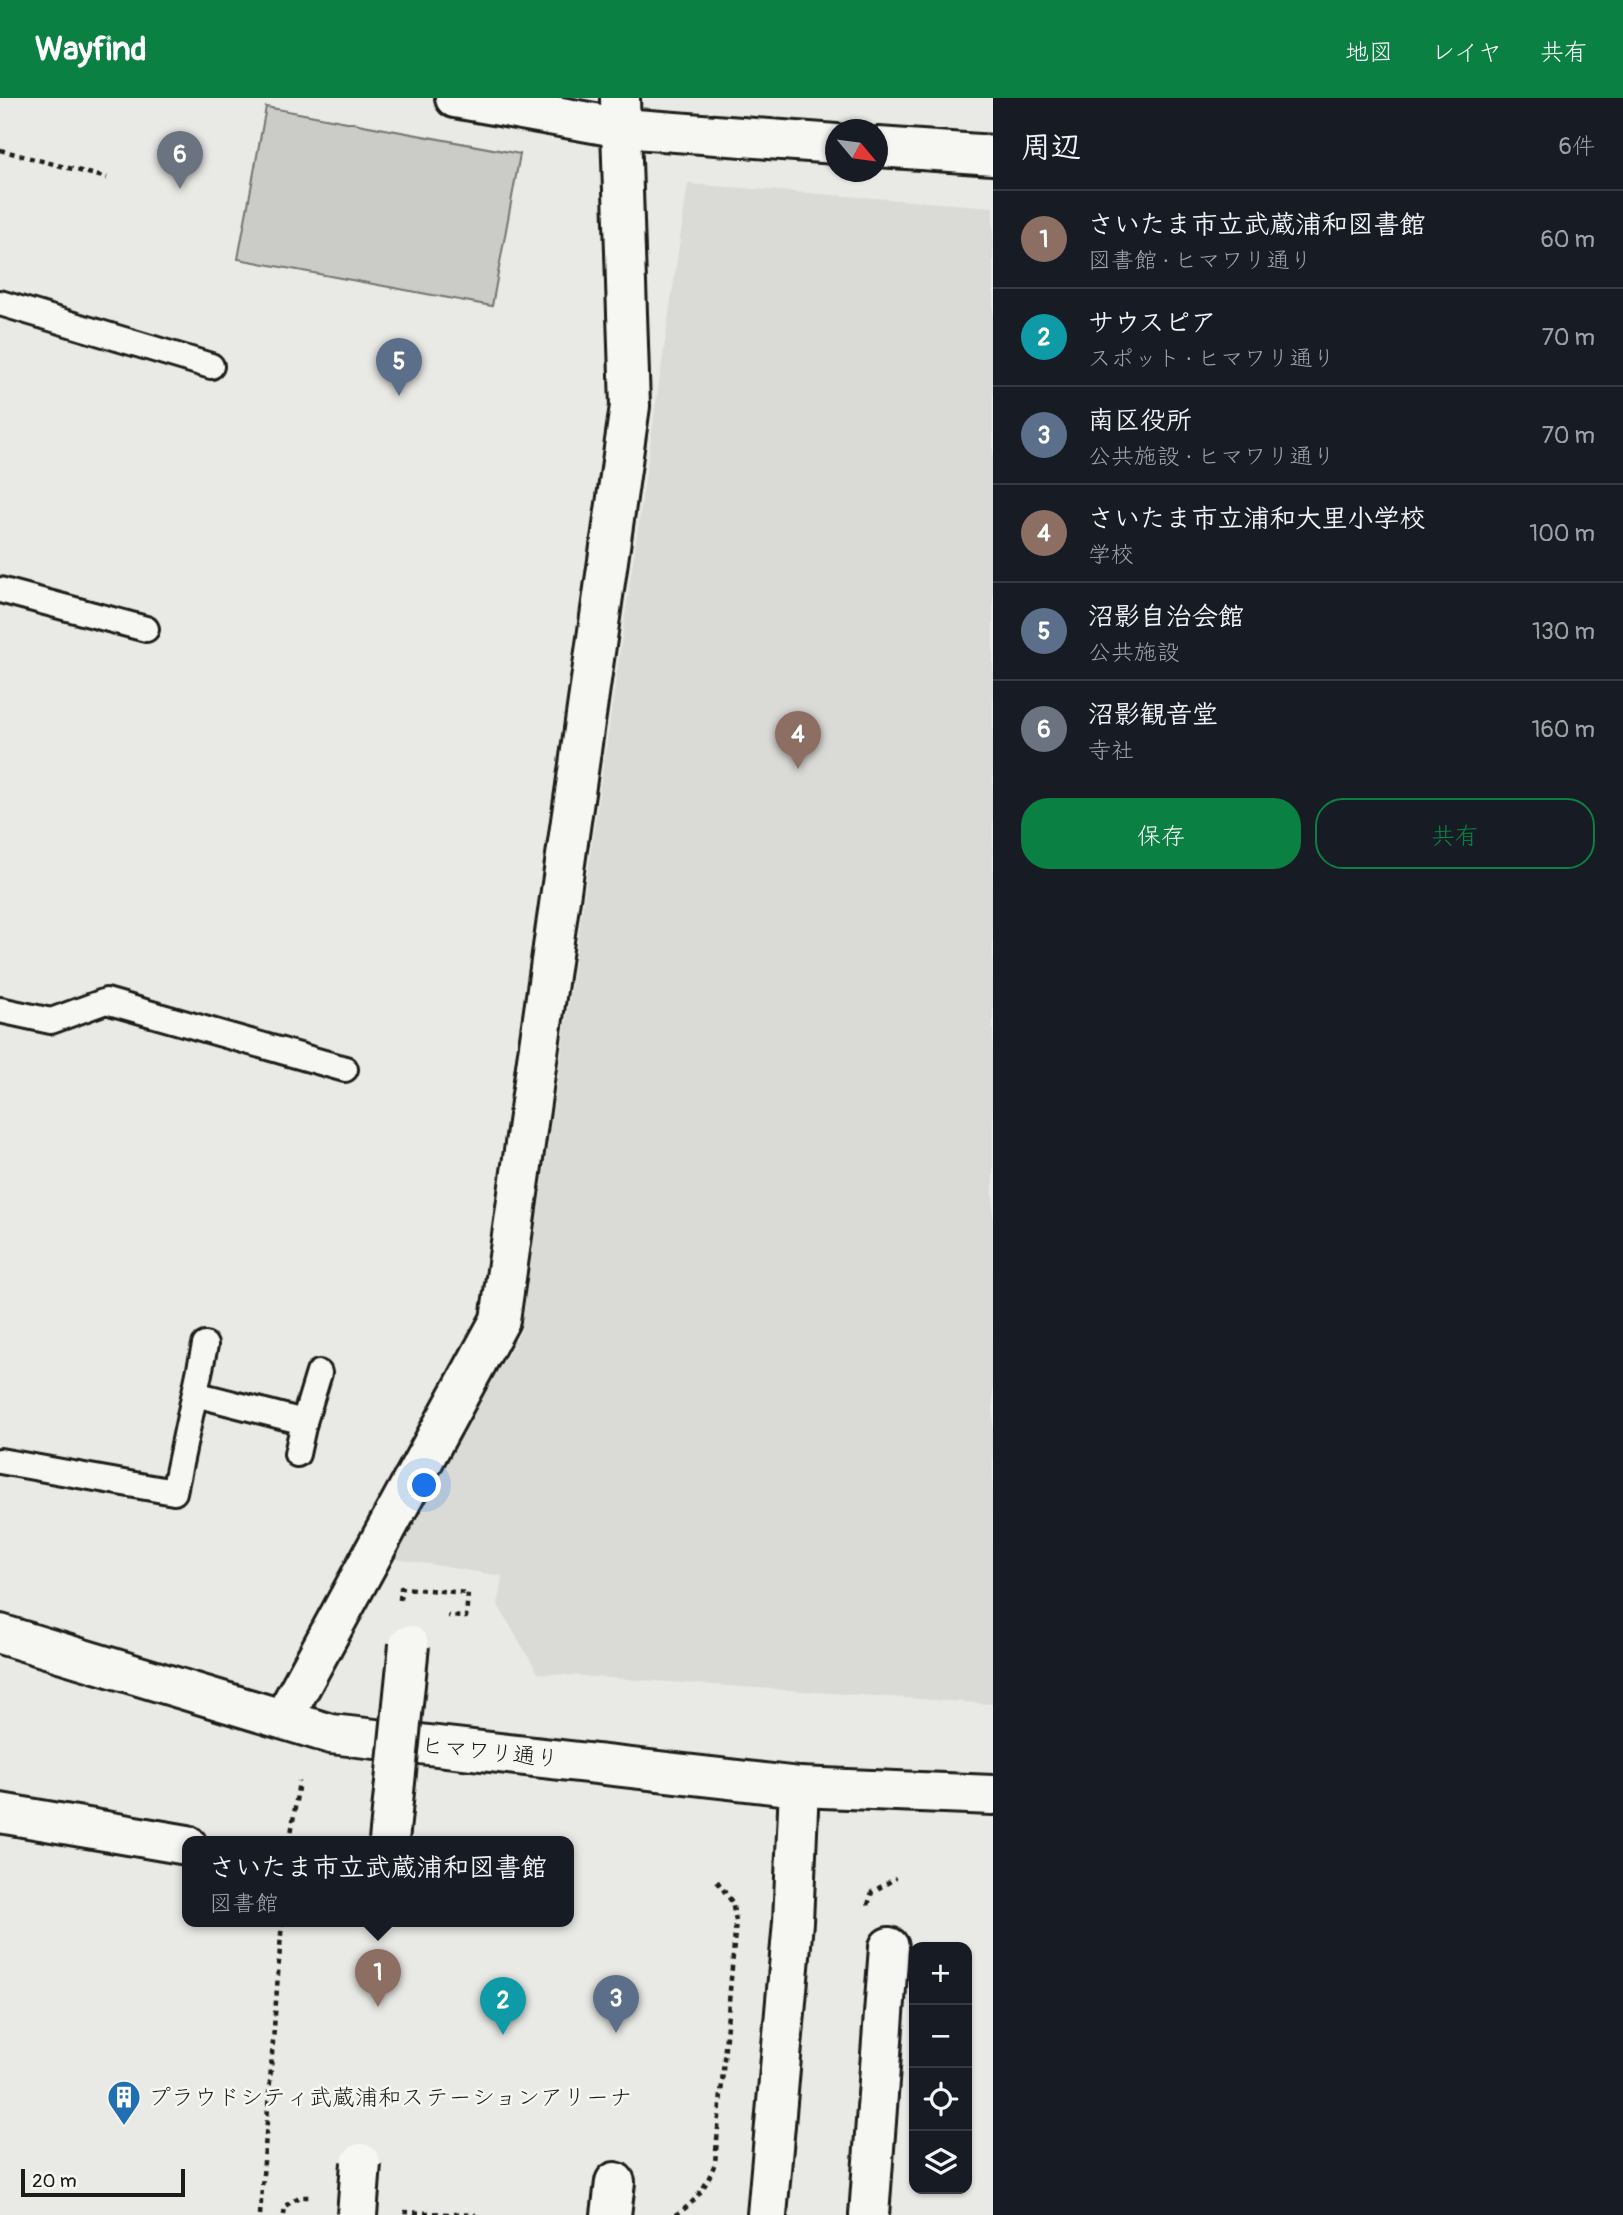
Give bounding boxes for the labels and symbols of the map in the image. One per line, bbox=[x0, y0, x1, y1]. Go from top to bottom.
north arrow bbox=[825, 119, 888, 182]
pin: 6 bbox=[157, 131, 203, 189]
pin: 5 bbox=[376, 338, 422, 396]
pin: 4 bbox=[775, 711, 821, 769]
your location bbox=[407, 1468, 441, 1502]
street label: ヒマワリ通り bbox=[420, 1730, 560, 1774]
pin: 1 bbox=[355, 1949, 401, 2007]
pin: 3 bbox=[593, 1975, 639, 2033]
pin: 2 bbox=[480, 1977, 526, 2035]
building icon: プラウドシティ武蔵浦和ステーションアリーナ bbox=[105, 2078, 143, 2127]
place label: プラウドシティ武蔵浦和ステーションアリーナ bbox=[148, 2083, 632, 2112]
scale bar bbox=[21, 2166, 186, 2198]

